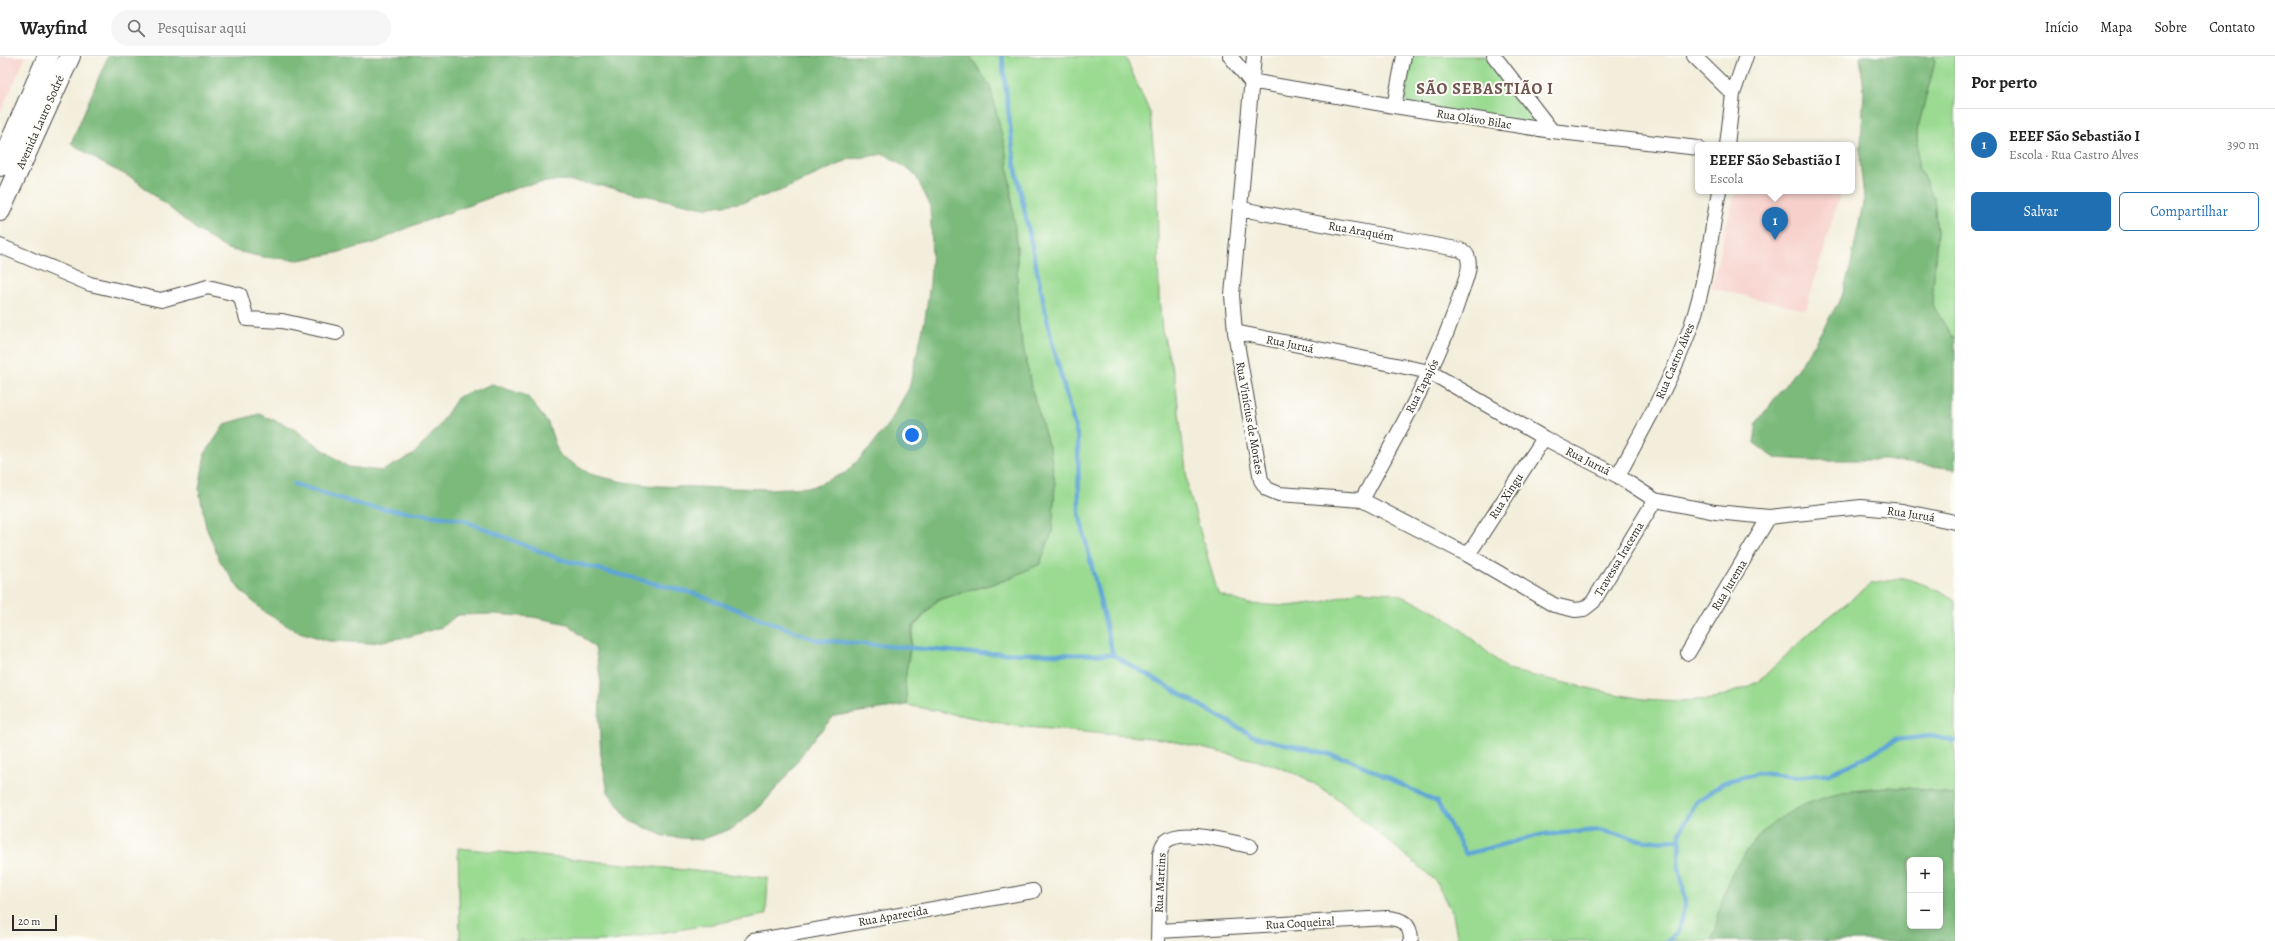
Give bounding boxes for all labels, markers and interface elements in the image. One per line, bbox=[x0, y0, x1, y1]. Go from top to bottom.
search box bbox=[111, 10, 391, 46]
text: Wayfind bbox=[20, 15, 87, 41]
icon: search bbox=[125, 17, 147, 39]
text: Pesquisar aqui bbox=[157, 18, 247, 38]
text: Início bbox=[2045, 18, 2078, 37]
text: Mapa bbox=[2100, 18, 2132, 37]
text: Sobre bbox=[2154, 18, 2187, 37]
text: Contato bbox=[2209, 18, 2255, 37]
text: Por perto bbox=[1971, 71, 2037, 94]
street label: Avenida Lauro Sodré bbox=[12, 73, 68, 172]
district label: SÃO SEBASTIÃO I bbox=[1416, 78, 1554, 100]
street label: Rua Olávo Bilac bbox=[1435, 105, 1513, 133]
text: EEEF São Sebastião I bbox=[2009, 126, 2140, 146]
text: 1 bbox=[1982, 136, 1986, 153]
text: 390 m bbox=[2227, 136, 2259, 153]
popup bbox=[1695, 142, 1855, 194]
text: Escola · Rua Castro Alves bbox=[2009, 146, 2139, 163]
text: EEEF São Sebastião I bbox=[1710, 150, 1840, 170]
text: Escola bbox=[1710, 170, 1743, 187]
button: Salvar bbox=[1971, 192, 2111, 231]
button: Compartilhar bbox=[2119, 192, 2259, 231]
pin: 1 bbox=[1762, 207, 1788, 240]
street label: Rua Araquém bbox=[1327, 217, 1395, 245]
street label: Rua Castro Alves bbox=[1652, 320, 1698, 401]
street label: Rua Juruá bbox=[1265, 331, 1316, 357]
street label: Rua Tapajós bbox=[1402, 356, 1443, 416]
street label: Rua Vinícius de Morães bbox=[1232, 360, 1268, 476]
your location bbox=[902, 425, 922, 445]
street label: Rua Juruá bbox=[1563, 443, 1613, 479]
street label: Rua Xingu bbox=[1485, 470, 1527, 522]
street label: Rua Juruá bbox=[1886, 502, 1936, 526]
street label: Travessa Iracema bbox=[1590, 518, 1648, 599]
street label: Rua Jurema bbox=[1707, 556, 1751, 614]
street label: Rua Martins bbox=[1150, 852, 1170, 914]
map controls bbox=[1907, 857, 1943, 929]
button: + bbox=[1907, 857, 1943, 893]
button: − bbox=[1907, 893, 1943, 929]
street label: Rua Aparecida bbox=[857, 902, 929, 930]
scale bar bbox=[12, 913, 57, 932]
street label: Rua Coqueiral bbox=[1265, 913, 1335, 933]
text: 20 m bbox=[18, 914, 40, 929]

